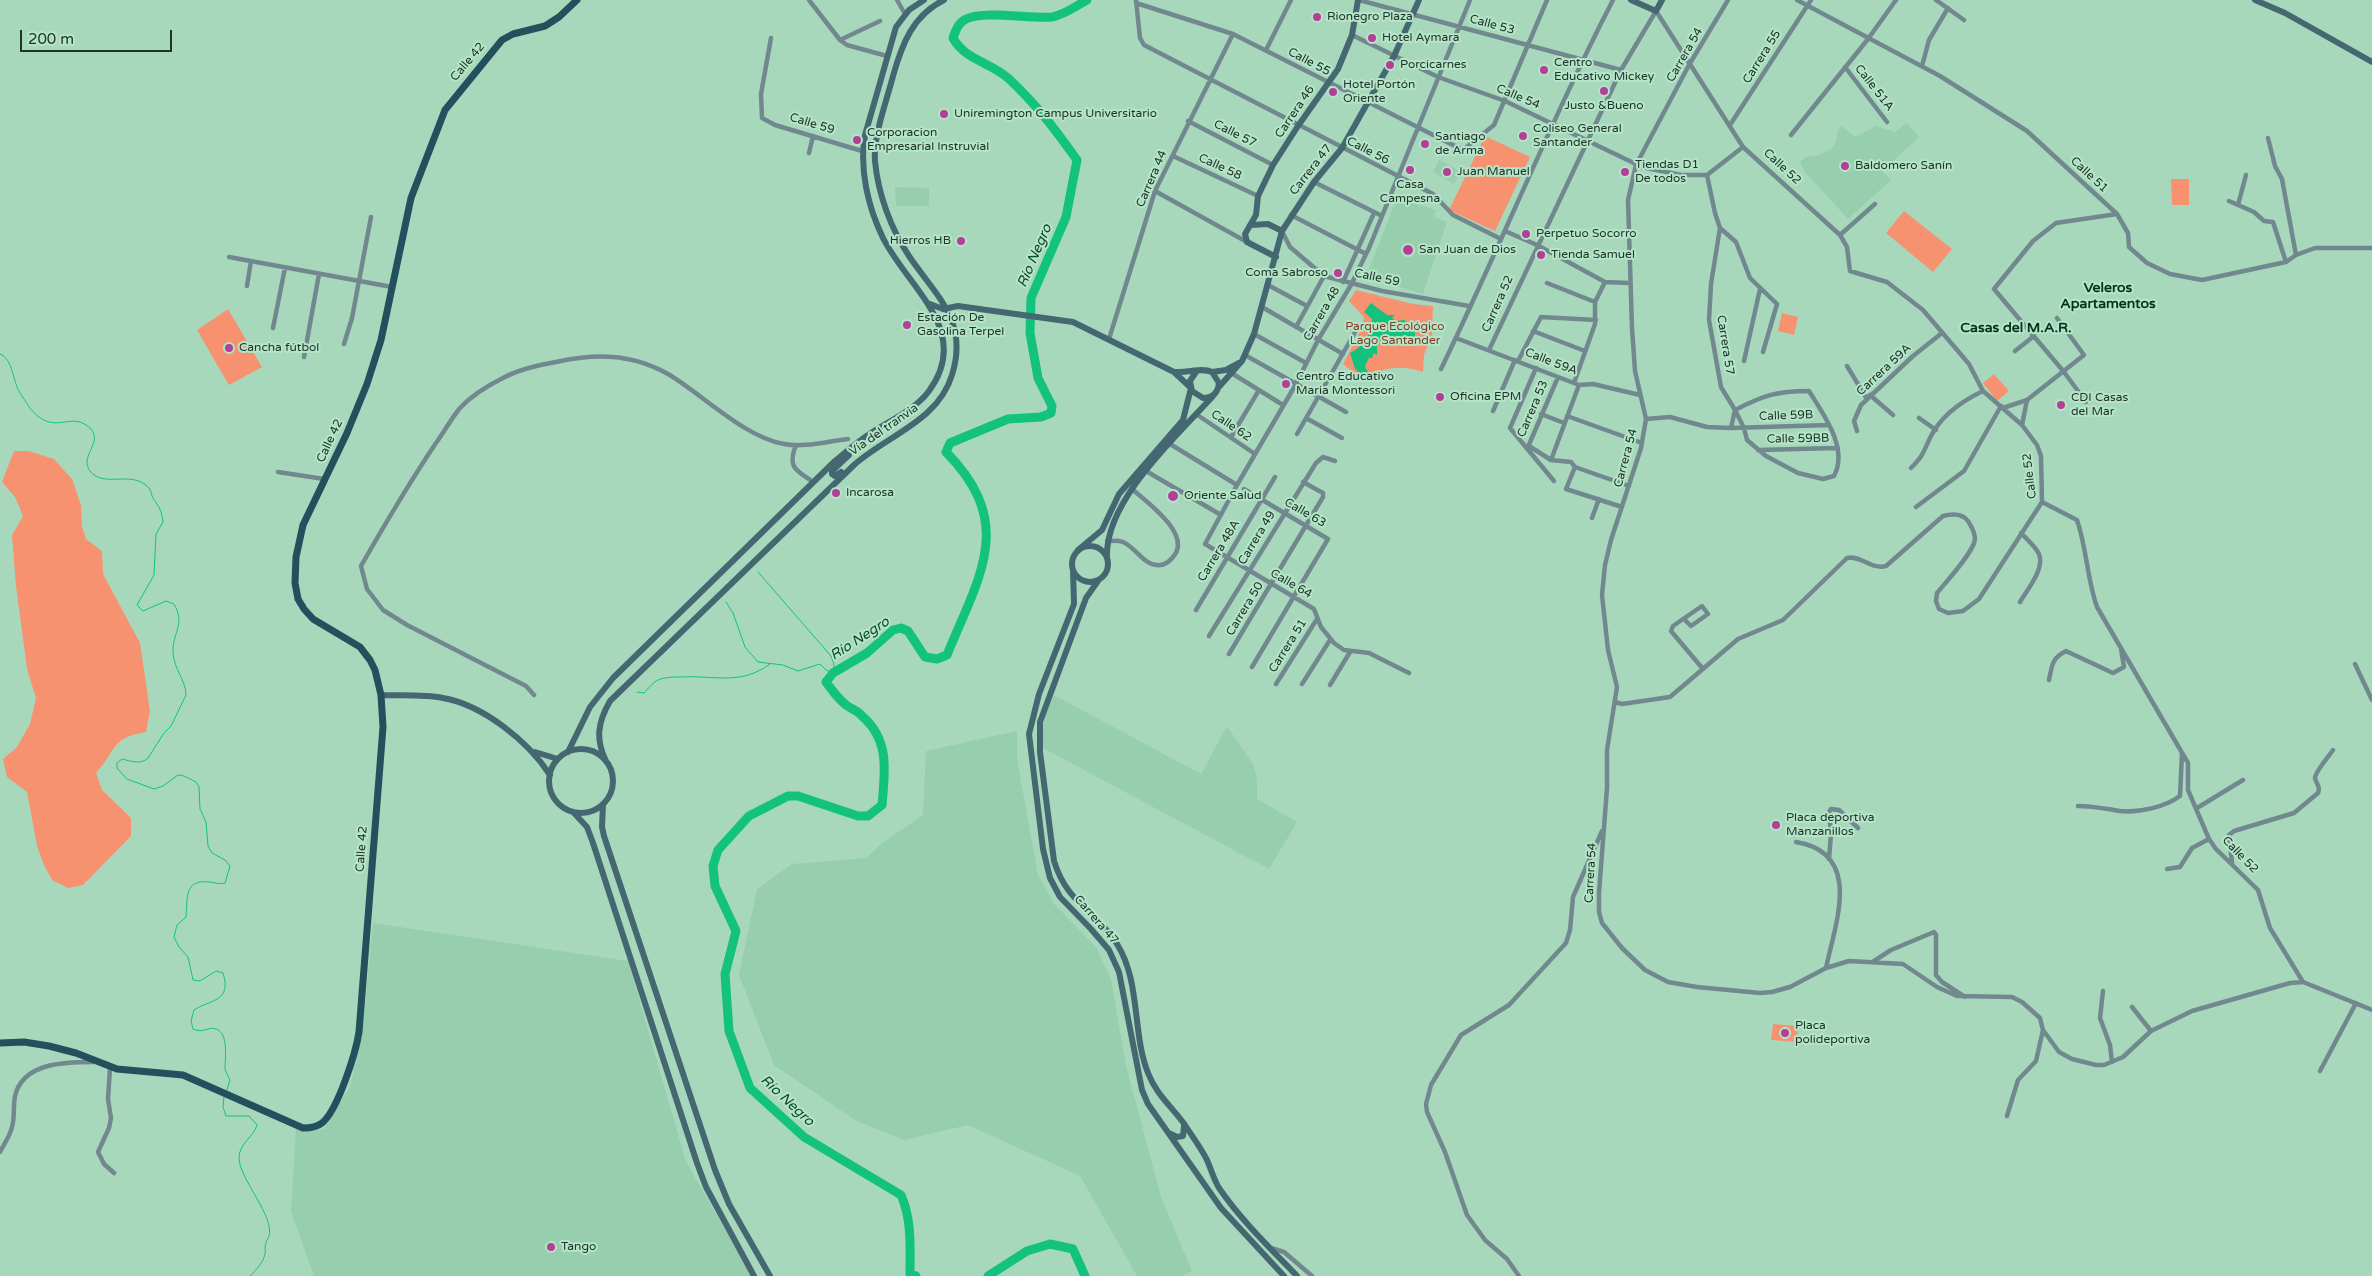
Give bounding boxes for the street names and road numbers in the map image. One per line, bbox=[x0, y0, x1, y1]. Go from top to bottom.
street label: Calle 53 bbox=[1468, 12, 1516, 38]
street label: Carrera 54 bbox=[1664, 25, 1706, 85]
street label: Carrera 55 bbox=[1740, 28, 1784, 86]
street label: Calle 42 bbox=[448, 40, 488, 84]
street label: Calle 55 bbox=[1285, 45, 1333, 79]
street label: Calle 51A bbox=[1851, 62, 1897, 114]
street label: Calle 54 bbox=[1494, 81, 1542, 113]
street label: Carrera 46 bbox=[1272, 83, 1318, 141]
street label: Calle 59 bbox=[788, 110, 836, 138]
street label: Calle 57 bbox=[1211, 117, 1259, 151]
street label: Calle 56 bbox=[1344, 134, 1392, 168]
street label: Carrera 47 bbox=[1287, 142, 1335, 198]
street label: Calle 52 bbox=[1760, 146, 1804, 188]
street label: Carrera 44 bbox=[1134, 148, 1170, 210]
street label: Calle 58 bbox=[1196, 151, 1244, 183]
street label: Calle 51 bbox=[2067, 154, 2111, 196]
street label: Calle 59 bbox=[1353, 266, 1401, 290]
street label: Carrera 52 bbox=[1479, 273, 1517, 335]
street label: Carrera 48 bbox=[1301, 284, 1343, 344]
street label: Carrera 57 bbox=[1713, 314, 1737, 376]
street label: Carrera 59A bbox=[1854, 341, 1914, 399]
street label: Calle 59A bbox=[1523, 345, 1579, 379]
street label: Carrera 53 bbox=[1515, 378, 1551, 440]
street label: Vía del tranvía bbox=[847, 401, 921, 459]
street label: Calle 62 bbox=[1208, 407, 1254, 445]
street label: Calle 59B bbox=[1759, 408, 1813, 424]
street label: Calle 42 bbox=[314, 417, 346, 465]
street label: Carrera 54 bbox=[1611, 427, 1641, 489]
street label: Calle 59BB bbox=[1767, 431, 1829, 447]
street label: Calle 52 bbox=[2020, 452, 2040, 500]
street label: Calle 63 bbox=[1281, 495, 1329, 531]
street label: Carrera 49 bbox=[1235, 508, 1279, 568]
street label: Carrera 48A bbox=[1195, 518, 1243, 584]
street label: Calle 64 bbox=[1267, 566, 1315, 602]
street label: Carrera 50 bbox=[1223, 579, 1267, 639]
street label: Carrera 51 bbox=[1266, 617, 1310, 675]
street label: Calle 42 bbox=[353, 826, 371, 872]
street label: Calle 52 bbox=[2219, 833, 2261, 877]
street label: Carrera 54 bbox=[1582, 842, 1600, 904]
street label: Carrera 47 bbox=[1071, 892, 1121, 948]

